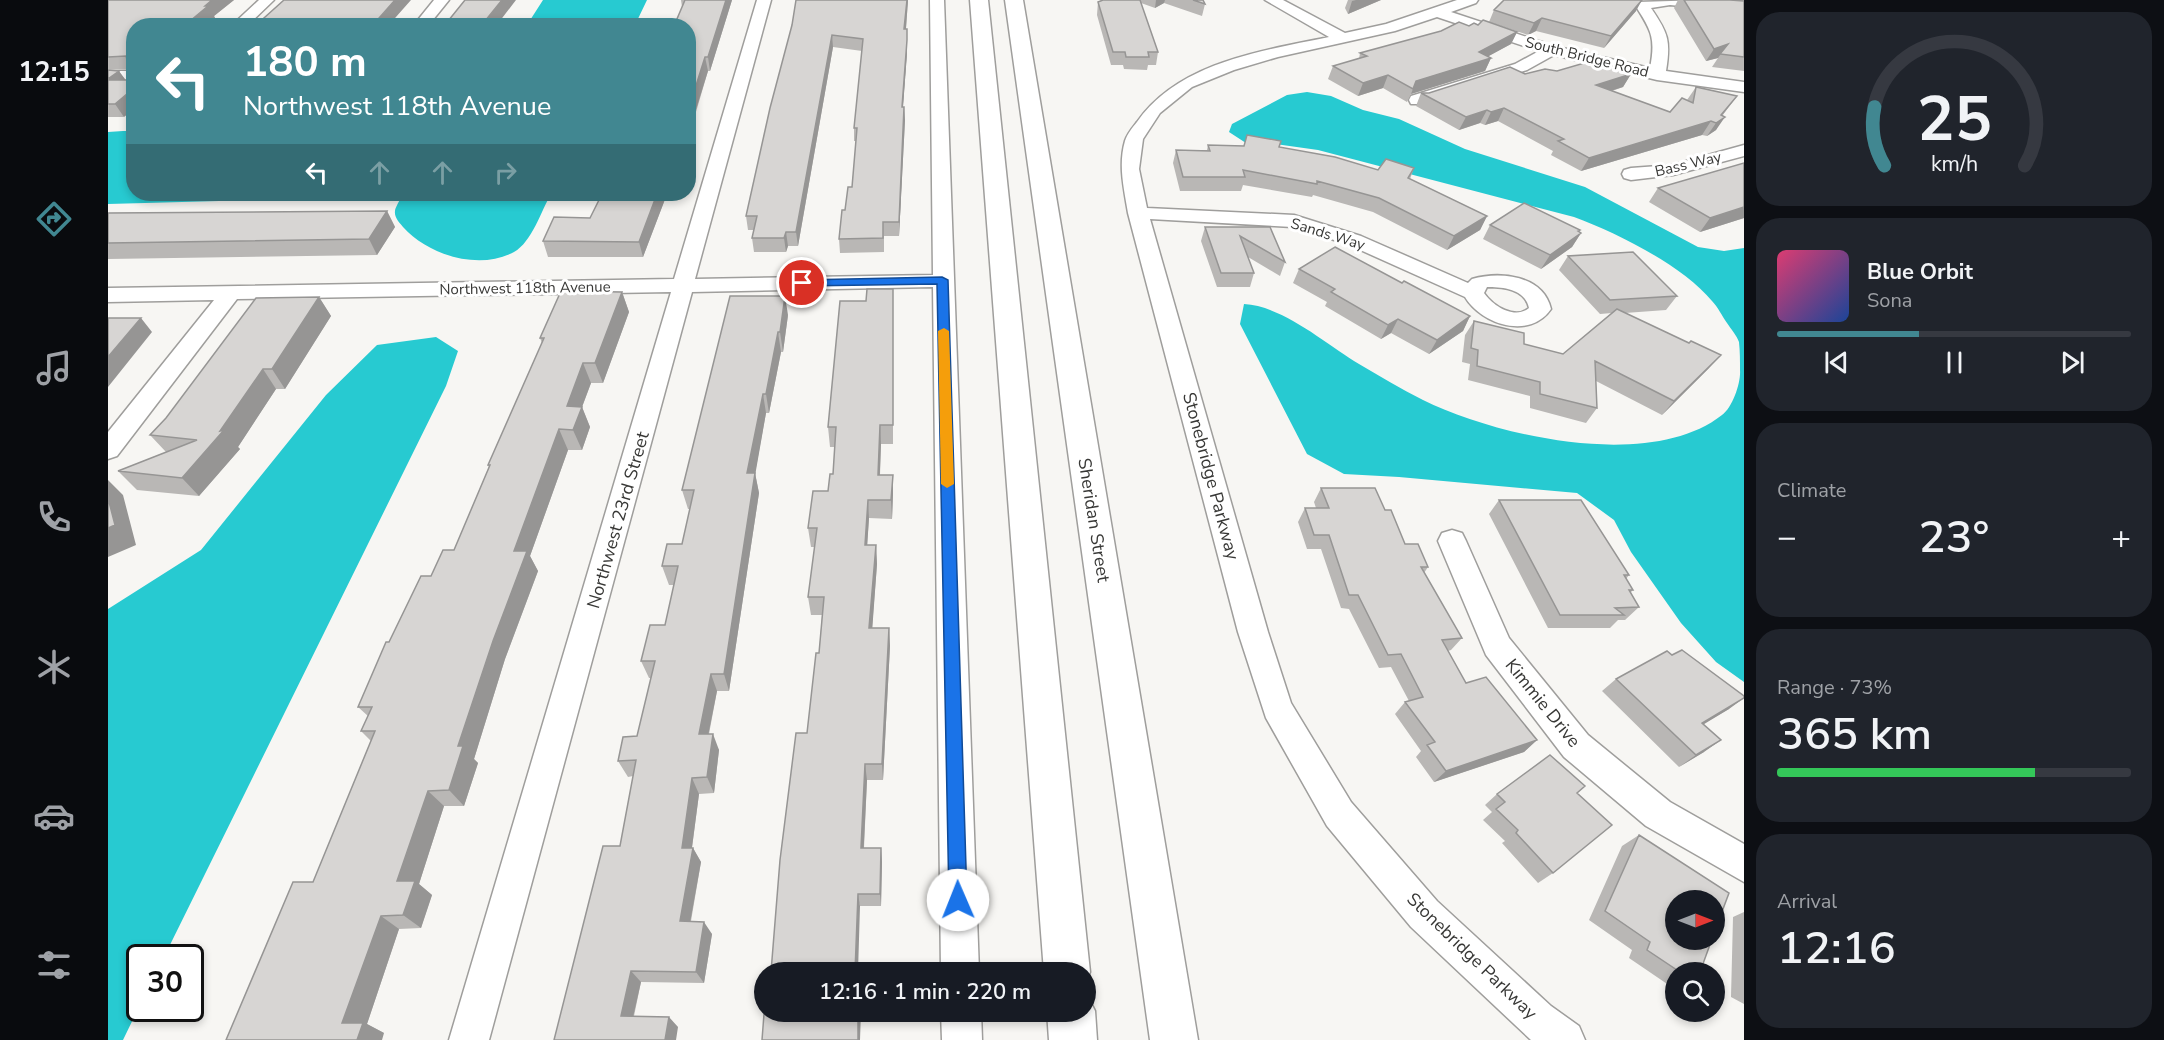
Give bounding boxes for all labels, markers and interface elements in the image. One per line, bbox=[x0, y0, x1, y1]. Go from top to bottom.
street label: South Bridge Road bbox=[1523, 32, 1651, 82]
text: 180 m bbox=[243, 34, 367, 91]
icon: left bbox=[144, 42, 222, 120]
text: 12:15 bbox=[18, 54, 90, 91]
text: 25 bbox=[1917, 77, 1991, 162]
text: Northwest 118th Avenue bbox=[243, 88, 551, 125]
street label: Bass Way bbox=[1653, 147, 1723, 181]
text: km/h bbox=[1930, 149, 1978, 179]
icon: left bbox=[300, 156, 333, 189]
icon: ahead bbox=[363, 156, 396, 189]
icon: ahead bbox=[426, 156, 459, 189]
icon: right bbox=[489, 156, 522, 189]
icon: directions bbox=[33, 198, 75, 240]
street label: Sands Way bbox=[1288, 213, 1368, 255]
pin bbox=[776, 257, 827, 308]
text: Blue Orbit bbox=[1867, 257, 1973, 287]
icon: arrive bbox=[785, 266, 818, 299]
street label: Northwest 118th Avenue bbox=[439, 277, 611, 299]
text: Sona bbox=[1867, 287, 1912, 314]
icon: previous bbox=[1820, 346, 1853, 379]
icon: pause bbox=[1938, 346, 1971, 379]
icon: next bbox=[2056, 346, 2089, 379]
icon: music bbox=[33, 347, 75, 389]
street label: Stonebridge Parkway bbox=[1177, 389, 1245, 563]
street label: Northwest 23rd Street bbox=[581, 428, 655, 611]
street label: Sheridan Street bbox=[1072, 456, 1116, 585]
text: Climate bbox=[1777, 477, 1846, 504]
icon: phone bbox=[33, 496, 75, 538]
text: 23° bbox=[1919, 507, 1989, 568]
text: − bbox=[1777, 515, 1797, 560]
text: + bbox=[2111, 515, 2131, 560]
icon: climate bbox=[33, 646, 75, 688]
street label: Kimmie Drive bbox=[1500, 654, 1586, 752]
text: Range · 73% bbox=[1777, 674, 1892, 701]
text: 365 km bbox=[1777, 704, 1932, 765]
icon: car bbox=[33, 795, 75, 837]
position arrow bbox=[926, 868, 990, 932]
street label: Stonebridge Parkway bbox=[1402, 887, 1543, 1025]
text: Arrival bbox=[1777, 888, 1837, 915]
north arrow bbox=[1665, 890, 1725, 950]
map controls bbox=[1665, 890, 1725, 1022]
text: 12:16 bbox=[1777, 918, 1896, 979]
icon: filters bbox=[33, 944, 75, 986]
speed limit sign: 30 bbox=[126, 944, 204, 1022]
button: search bbox=[1665, 962, 1725, 1022]
text: 12:16 · 1 min · 220 m bbox=[819, 977, 1031, 1007]

